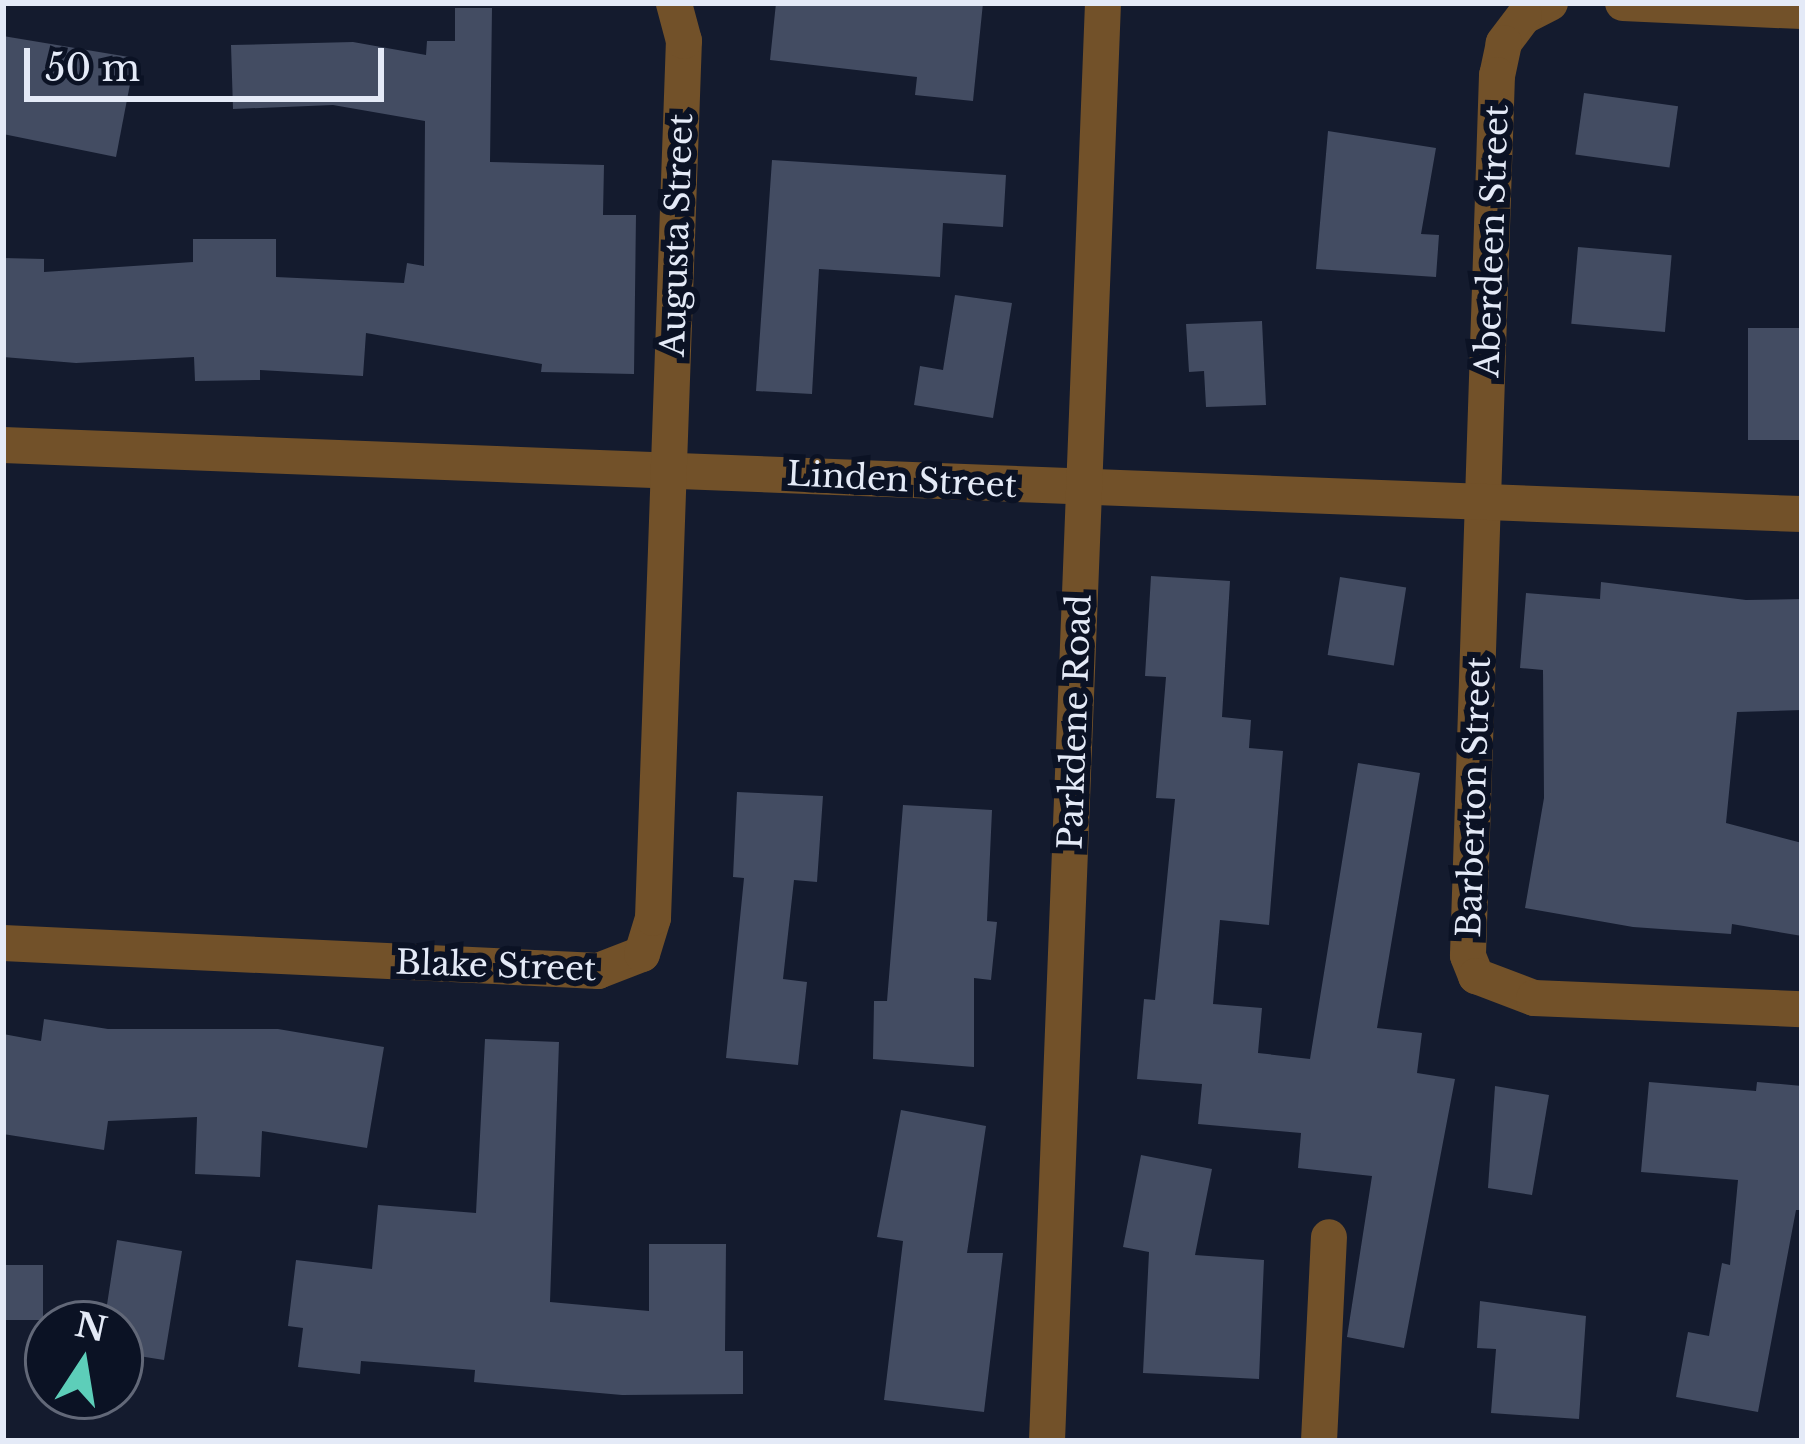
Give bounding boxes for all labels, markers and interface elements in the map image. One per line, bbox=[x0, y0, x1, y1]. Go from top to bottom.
scale bar bbox=[30, 24, 390, 98]
text: 50 m bbox=[45, 46, 140, 91]
street label: Aberdeen Street bbox=[1467, 104, 1517, 378]
street label: Augusta Street bbox=[653, 113, 701, 357]
street label: Linden Street bbox=[786, 454, 1018, 506]
street label: Parkdene Road bbox=[1051, 594, 1099, 850]
street label: Barberton Street bbox=[1449, 656, 1499, 938]
street label: Blake Street bbox=[395, 943, 597, 989]
north arrow bbox=[24, 1300, 144, 1420]
text: N bbox=[72, 1304, 110, 1351]

